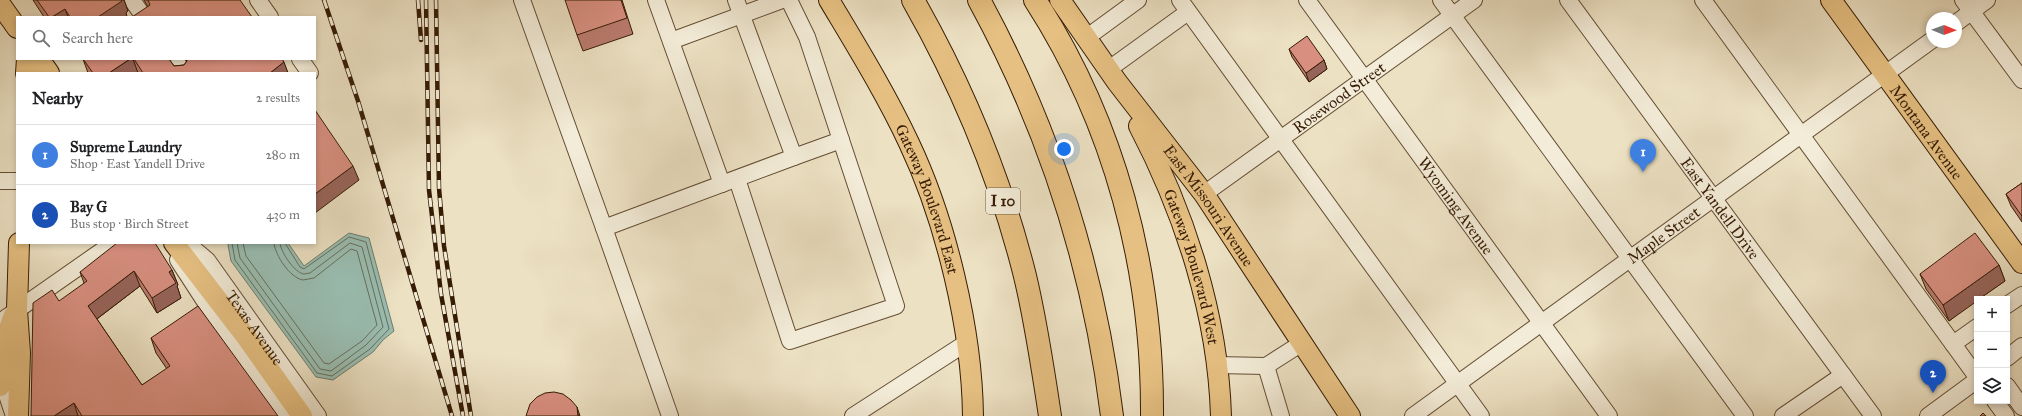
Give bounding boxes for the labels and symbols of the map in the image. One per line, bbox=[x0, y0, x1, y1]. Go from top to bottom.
north arrow bbox=[1926, 12, 1962, 48]
street label: Rosewood Street bbox=[1289, 57, 1389, 137]
street label: Montana Avenue bbox=[1886, 81, 1968, 183]
street label: Gateway Boulevard East bbox=[892, 121, 963, 276]
your location bbox=[1054, 139, 1074, 159]
pin: 1 bbox=[1630, 139, 1656, 172]
street label: East Missouri Avenue bbox=[1160, 141, 1259, 270]
street label: Wyoming Avenue bbox=[1414, 153, 1498, 258]
street label: East Yandell Drive bbox=[1677, 153, 1764, 263]
street label: Gateway Boulevard West bbox=[1160, 186, 1223, 346]
road number: I 10 bbox=[986, 188, 1020, 214]
street label: Maple Street bbox=[1623, 202, 1704, 267]
street label: Texas Avenue bbox=[222, 286, 288, 369]
pin: 2 bbox=[1920, 360, 1946, 393]

